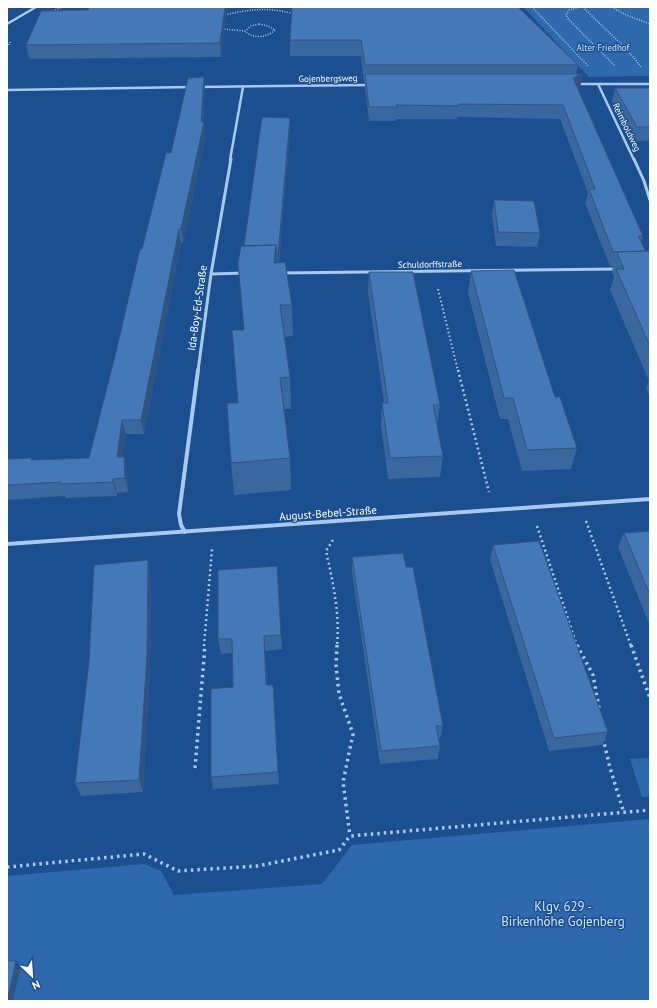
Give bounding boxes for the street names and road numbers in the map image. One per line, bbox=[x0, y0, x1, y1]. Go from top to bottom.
street label: Gojenbergsweg bbox=[298, 72, 358, 84]
street label: Reimboldweg bbox=[611, 101, 643, 153]
street label: Schuldorffstraße bbox=[398, 258, 462, 270]
street label: Ida-Boy-Ed-Straße bbox=[184, 264, 210, 352]
street label: August-Bebel-Straße bbox=[279, 503, 378, 523]

